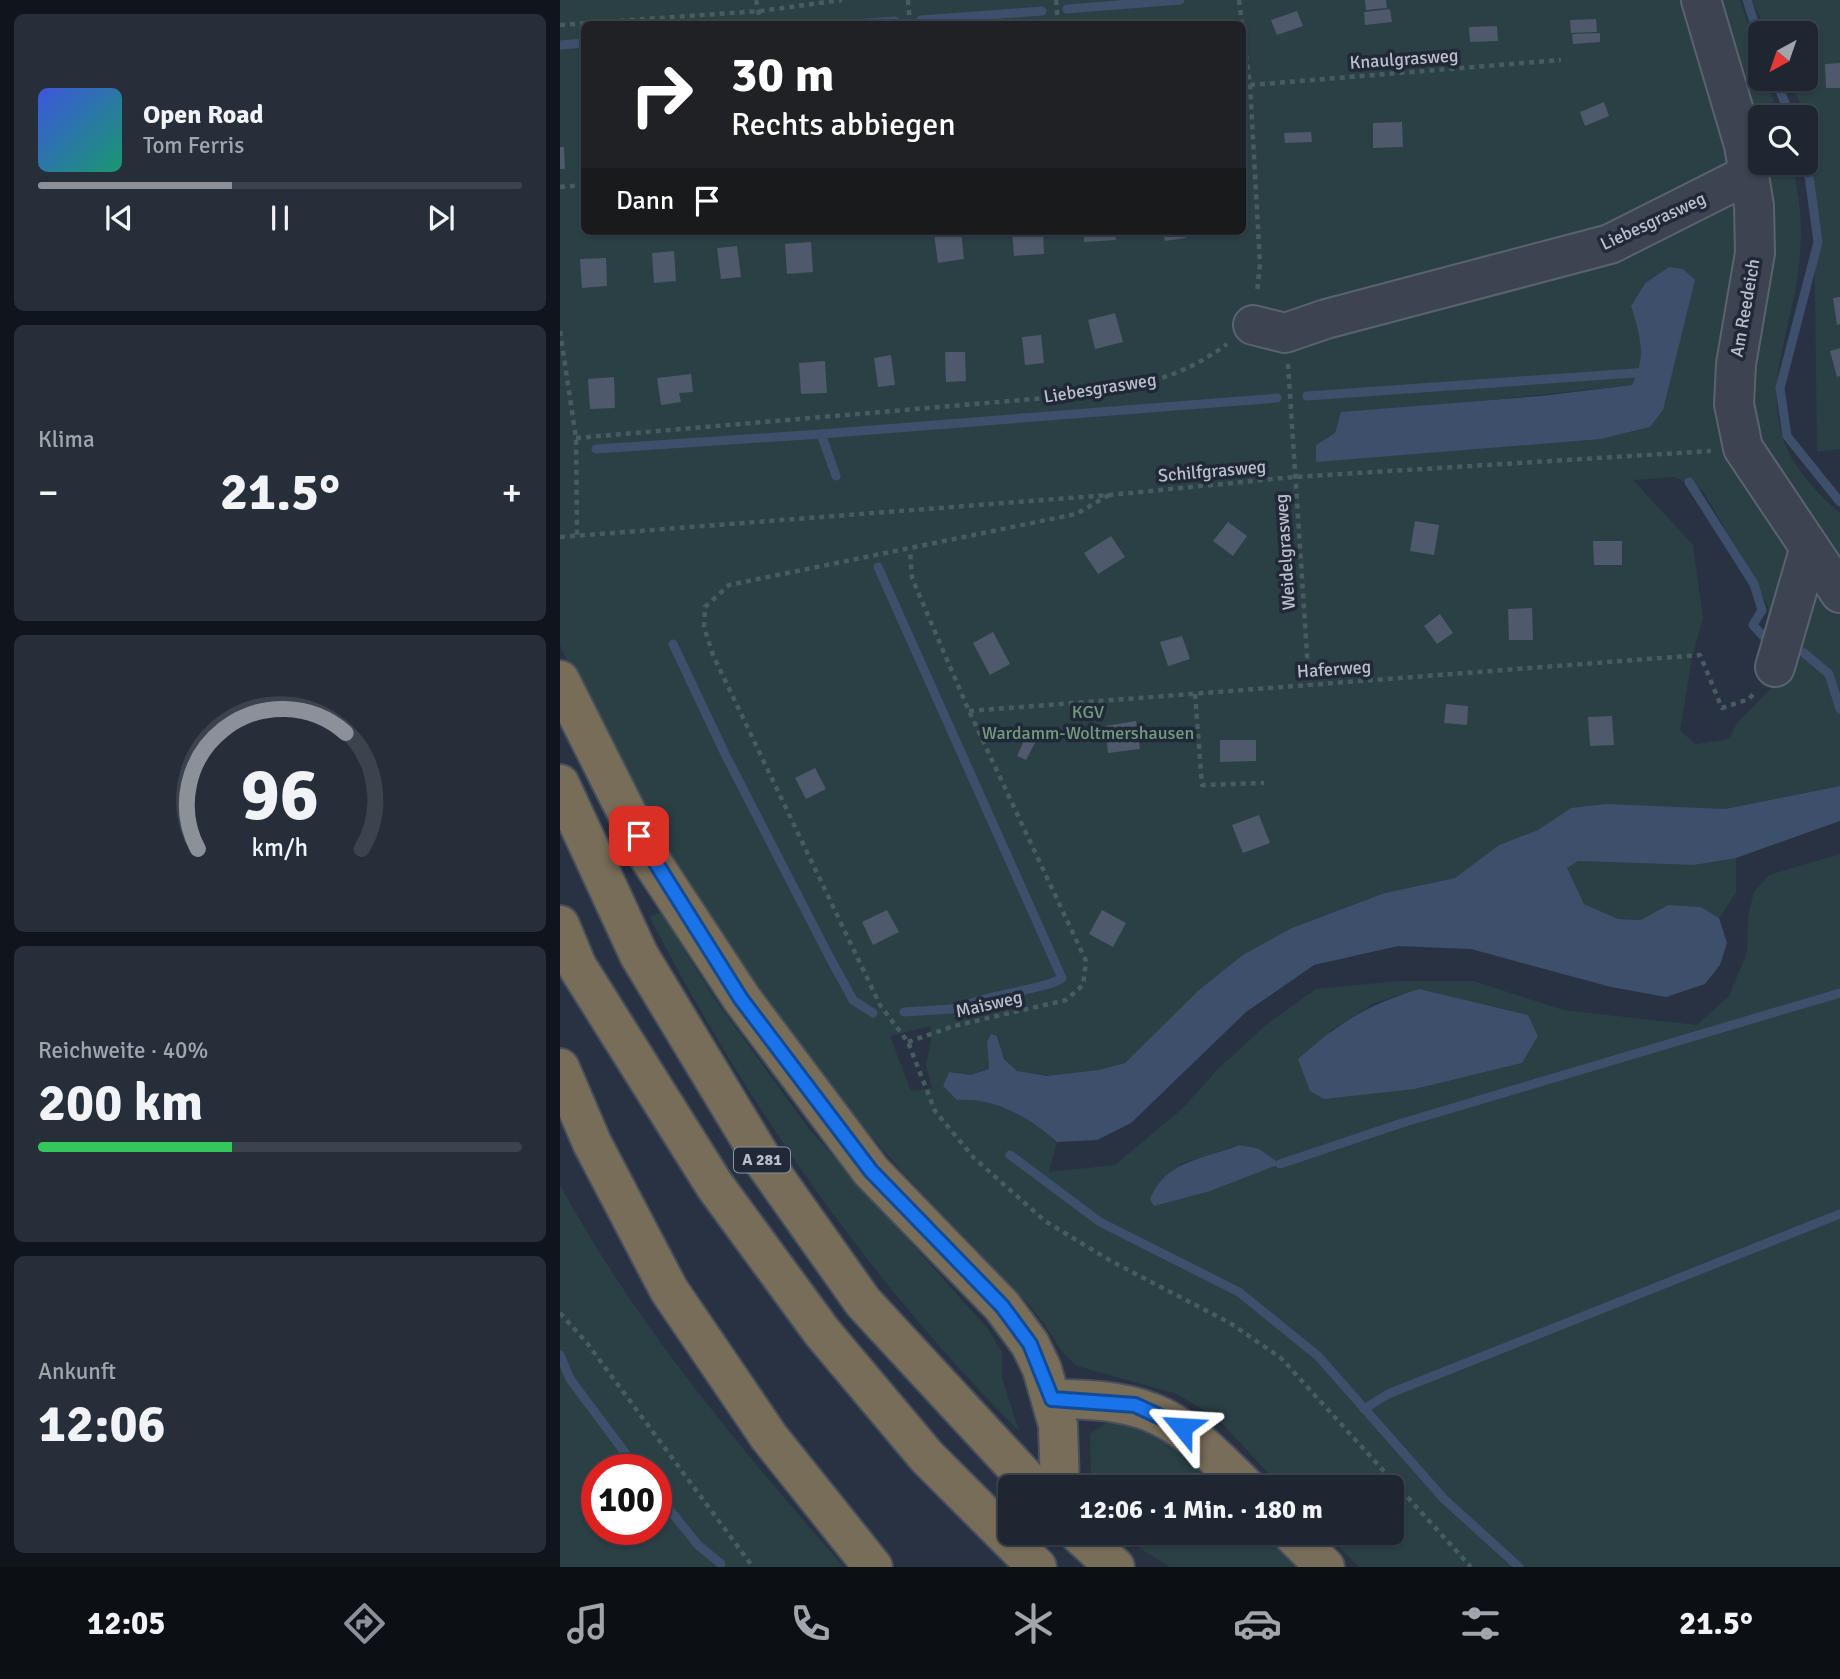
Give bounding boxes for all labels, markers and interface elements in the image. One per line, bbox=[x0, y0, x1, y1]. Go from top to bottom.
north arrow bbox=[1748, 21, 1818, 91]
map controls bbox=[1748, 21, 1818, 175]
street label: Knaulgrasweg bbox=[1349, 44, 1459, 74]
text: 30 m bbox=[731, 45, 834, 105]
icon: right bbox=[616, 49, 707, 140]
text: Open Road bbox=[143, 99, 264, 131]
text: Rechts abbiegen bbox=[731, 105, 956, 144]
button: search bbox=[1748, 105, 1818, 175]
text: Tom Ferris bbox=[143, 131, 244, 160]
icon: arrive bbox=[688, 182, 726, 220]
text: Dann bbox=[616, 185, 674, 217]
street label: Liebesgrasweg bbox=[1597, 187, 1709, 255]
icon: previous bbox=[100, 199, 138, 237]
icon: pause bbox=[261, 199, 299, 237]
icon: next bbox=[422, 199, 460, 237]
street label: Am Reedeich bbox=[1726, 257, 1764, 359]
street label: Liebesgrasweg bbox=[1042, 368, 1158, 408]
text: Klima bbox=[38, 425, 95, 454]
street label: Schilfgrasweg bbox=[1157, 455, 1267, 487]
text: 21.5° bbox=[220, 460, 340, 524]
text: − bbox=[38, 469, 59, 516]
text: + bbox=[501, 469, 522, 516]
street label: Weidelgrasweg bbox=[1270, 493, 1300, 611]
street label: Haferweg bbox=[1296, 655, 1372, 683]
park label: KGV Wardamm-Woltmershausen bbox=[982, 701, 1194, 744]
text: 96 bbox=[241, 752, 319, 841]
pin bbox=[609, 806, 669, 866]
icon: arrive bbox=[620, 817, 658, 855]
text: km/h bbox=[252, 832, 308, 863]
street label: Maisweg bbox=[954, 986, 1024, 1022]
text: Reichweite · 40% bbox=[38, 1036, 208, 1065]
text: 200 km bbox=[38, 1071, 203, 1135]
road number: A 281 bbox=[734, 1148, 790, 1172]
text: Ankunft bbox=[38, 1357, 116, 1386]
position arrow bbox=[1145, 1390, 1219, 1464]
text: 12:06 bbox=[38, 1392, 166, 1456]
speed limit sign: 100 bbox=[581, 1454, 672, 1545]
text: 12:06 · 1 Min. · 180 m bbox=[1079, 1494, 1323, 1526]
icon: directions bbox=[340, 1599, 389, 1648]
icon: music bbox=[563, 1599, 612, 1648]
icon: phone bbox=[786, 1599, 835, 1648]
icon: climate bbox=[1009, 1599, 1058, 1648]
icon: car bbox=[1233, 1599, 1282, 1648]
icon: filters bbox=[1456, 1599, 1505, 1648]
text: 12:05 bbox=[87, 1604, 166, 1643]
text: 21.5° bbox=[1679, 1604, 1753, 1643]

